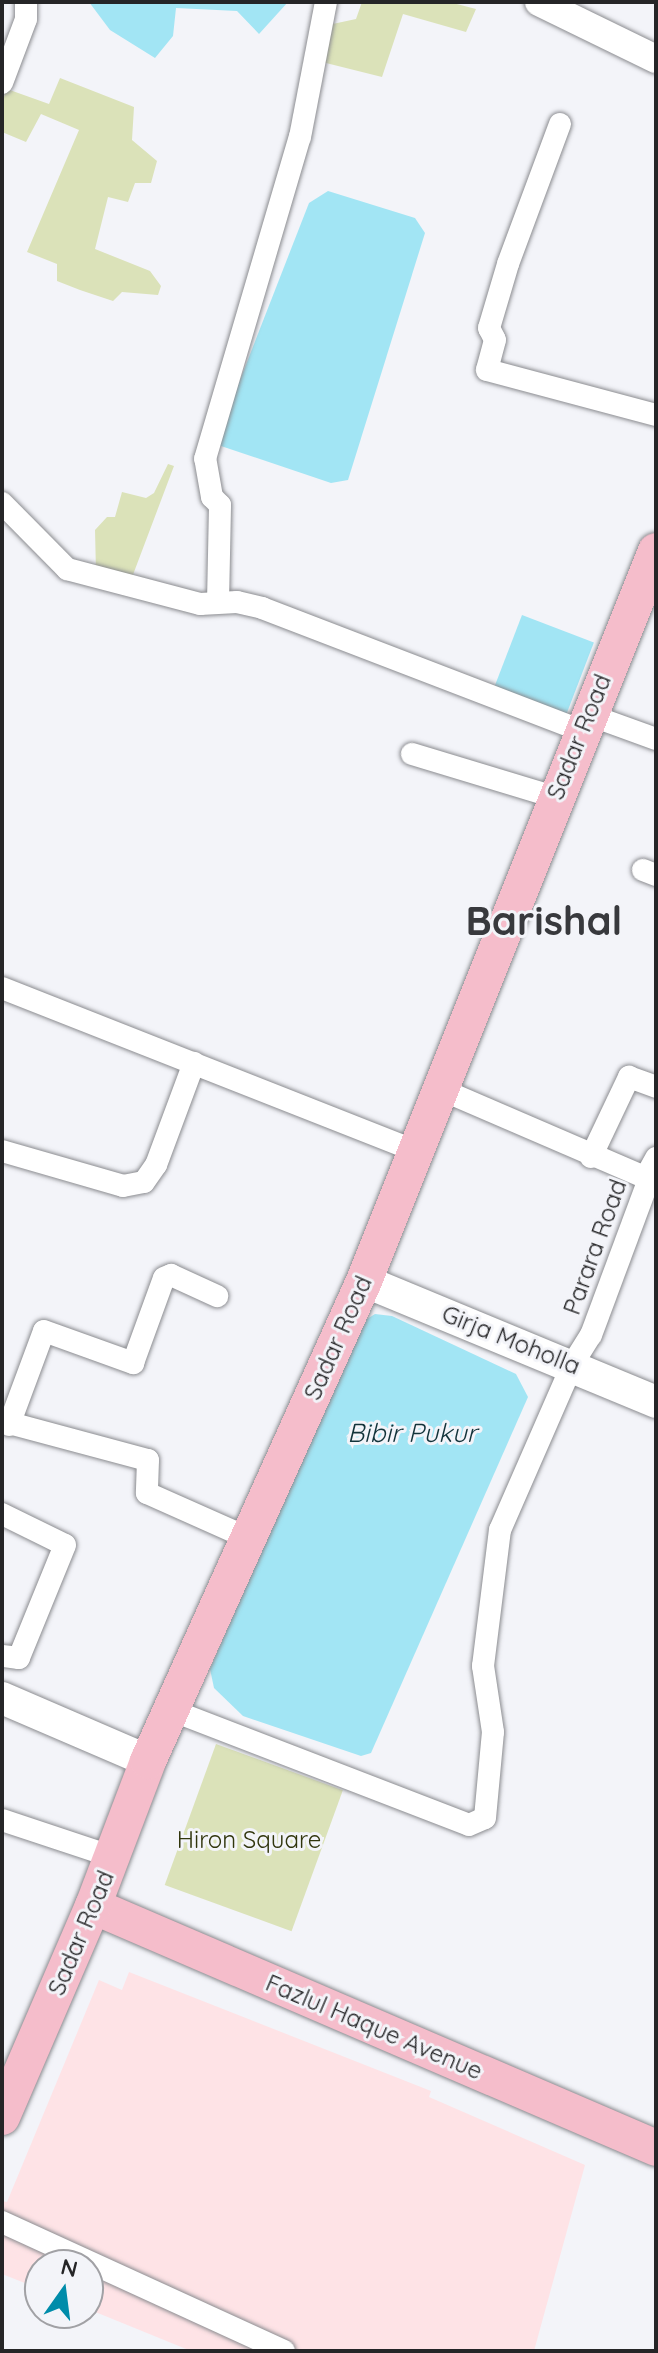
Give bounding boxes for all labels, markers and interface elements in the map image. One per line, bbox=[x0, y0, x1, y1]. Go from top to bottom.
street label: Sadar Road bbox=[541, 670, 617, 804]
district label: Barishal bbox=[466, 896, 622, 944]
street label: Parara Road bbox=[557, 1175, 633, 1319]
street label: Sadar Road bbox=[298, 1272, 378, 1404]
street label: Girja Moholla bbox=[438, 1299, 584, 1381]
water label: Bibir Pukur bbox=[347, 1417, 477, 1449]
park label: Hiron Square bbox=[177, 1826, 321, 1854]
street label: Sadar Road bbox=[42, 1866, 120, 2000]
street label: Fazlul Haque Avenue bbox=[261, 1968, 487, 2086]
north arrow bbox=[24, 2249, 104, 2329]
text: N bbox=[58, 2252, 81, 2283]

